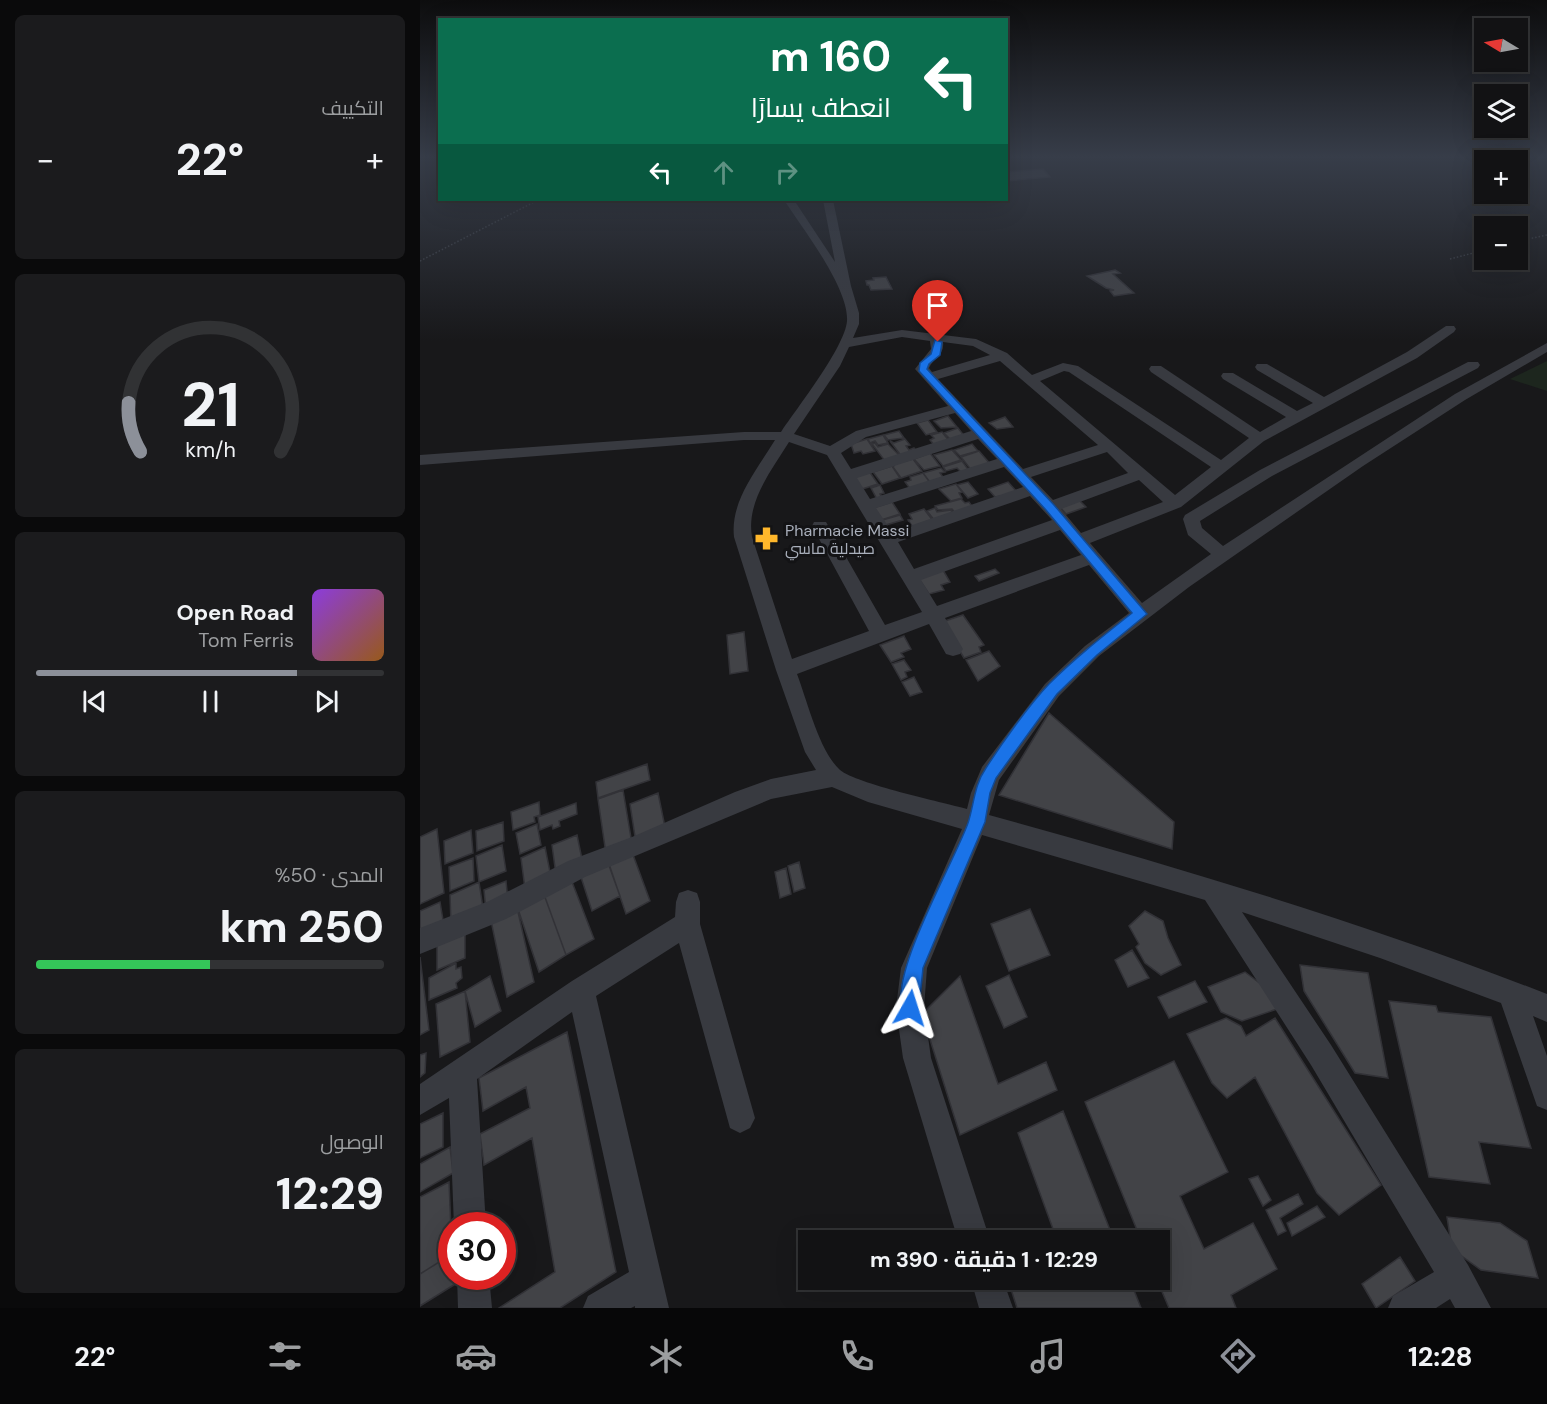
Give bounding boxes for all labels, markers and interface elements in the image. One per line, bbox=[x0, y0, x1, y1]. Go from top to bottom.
north arrow bbox=[1474, 18, 1528, 72]
map controls bbox=[1474, 18, 1528, 270]
text: 160 m bbox=[770, 29, 891, 84]
icon: left bbox=[912, 42, 990, 120]
button: layers bbox=[1474, 84, 1528, 138]
text: انعطف يسارًا bbox=[751, 90, 891, 125]
text: التكييف bbox=[321, 95, 384, 121]
text: 22° bbox=[176, 130, 244, 189]
text: − bbox=[36, 138, 54, 181]
text: + bbox=[366, 138, 384, 181]
button: + bbox=[1474, 150, 1528, 204]
icon: left bbox=[644, 156, 677, 189]
icon: ahead bbox=[707, 156, 740, 189]
icon: right bbox=[770, 156, 803, 189]
button: − bbox=[1474, 216, 1528, 270]
pin bbox=[912, 280, 963, 342]
icon: arrive bbox=[921, 289, 954, 322]
text: 21 bbox=[181, 365, 239, 446]
text: km/h bbox=[185, 437, 235, 465]
place label: Pharmacie Massi صيدلية ماسي bbox=[785, 520, 909, 561]
pharmacy icon: Pharmacie Massi صيدلية ماسي bbox=[754, 526, 780, 552]
text: Open Road bbox=[176, 598, 294, 627]
text: Tom Ferris bbox=[198, 627, 294, 653]
icon: previous bbox=[78, 685, 111, 718]
icon: pause bbox=[194, 685, 227, 718]
icon: next bbox=[310, 685, 343, 718]
text: المدى · 50% bbox=[275, 862, 384, 888]
text: 250 km bbox=[219, 897, 384, 956]
position arrow bbox=[878, 976, 942, 1040]
text: الوصول bbox=[320, 1129, 384, 1155]
text: 12:29 bbox=[276, 1164, 384, 1223]
speed limit sign: 30 bbox=[438, 1212, 516, 1290]
text: 12:29 · 1 دقيقة · 390 m bbox=[870, 1245, 1098, 1274]
icon: filters bbox=[264, 1335, 306, 1377]
icon: car bbox=[455, 1335, 497, 1377]
icon: climate bbox=[645, 1335, 687, 1377]
icon: phone bbox=[836, 1335, 878, 1377]
icon: music bbox=[1027, 1335, 1069, 1377]
icon: directions bbox=[1217, 1335, 1259, 1377]
text: 22° bbox=[74, 1339, 115, 1374]
text: 12:28 bbox=[1408, 1339, 1473, 1374]

